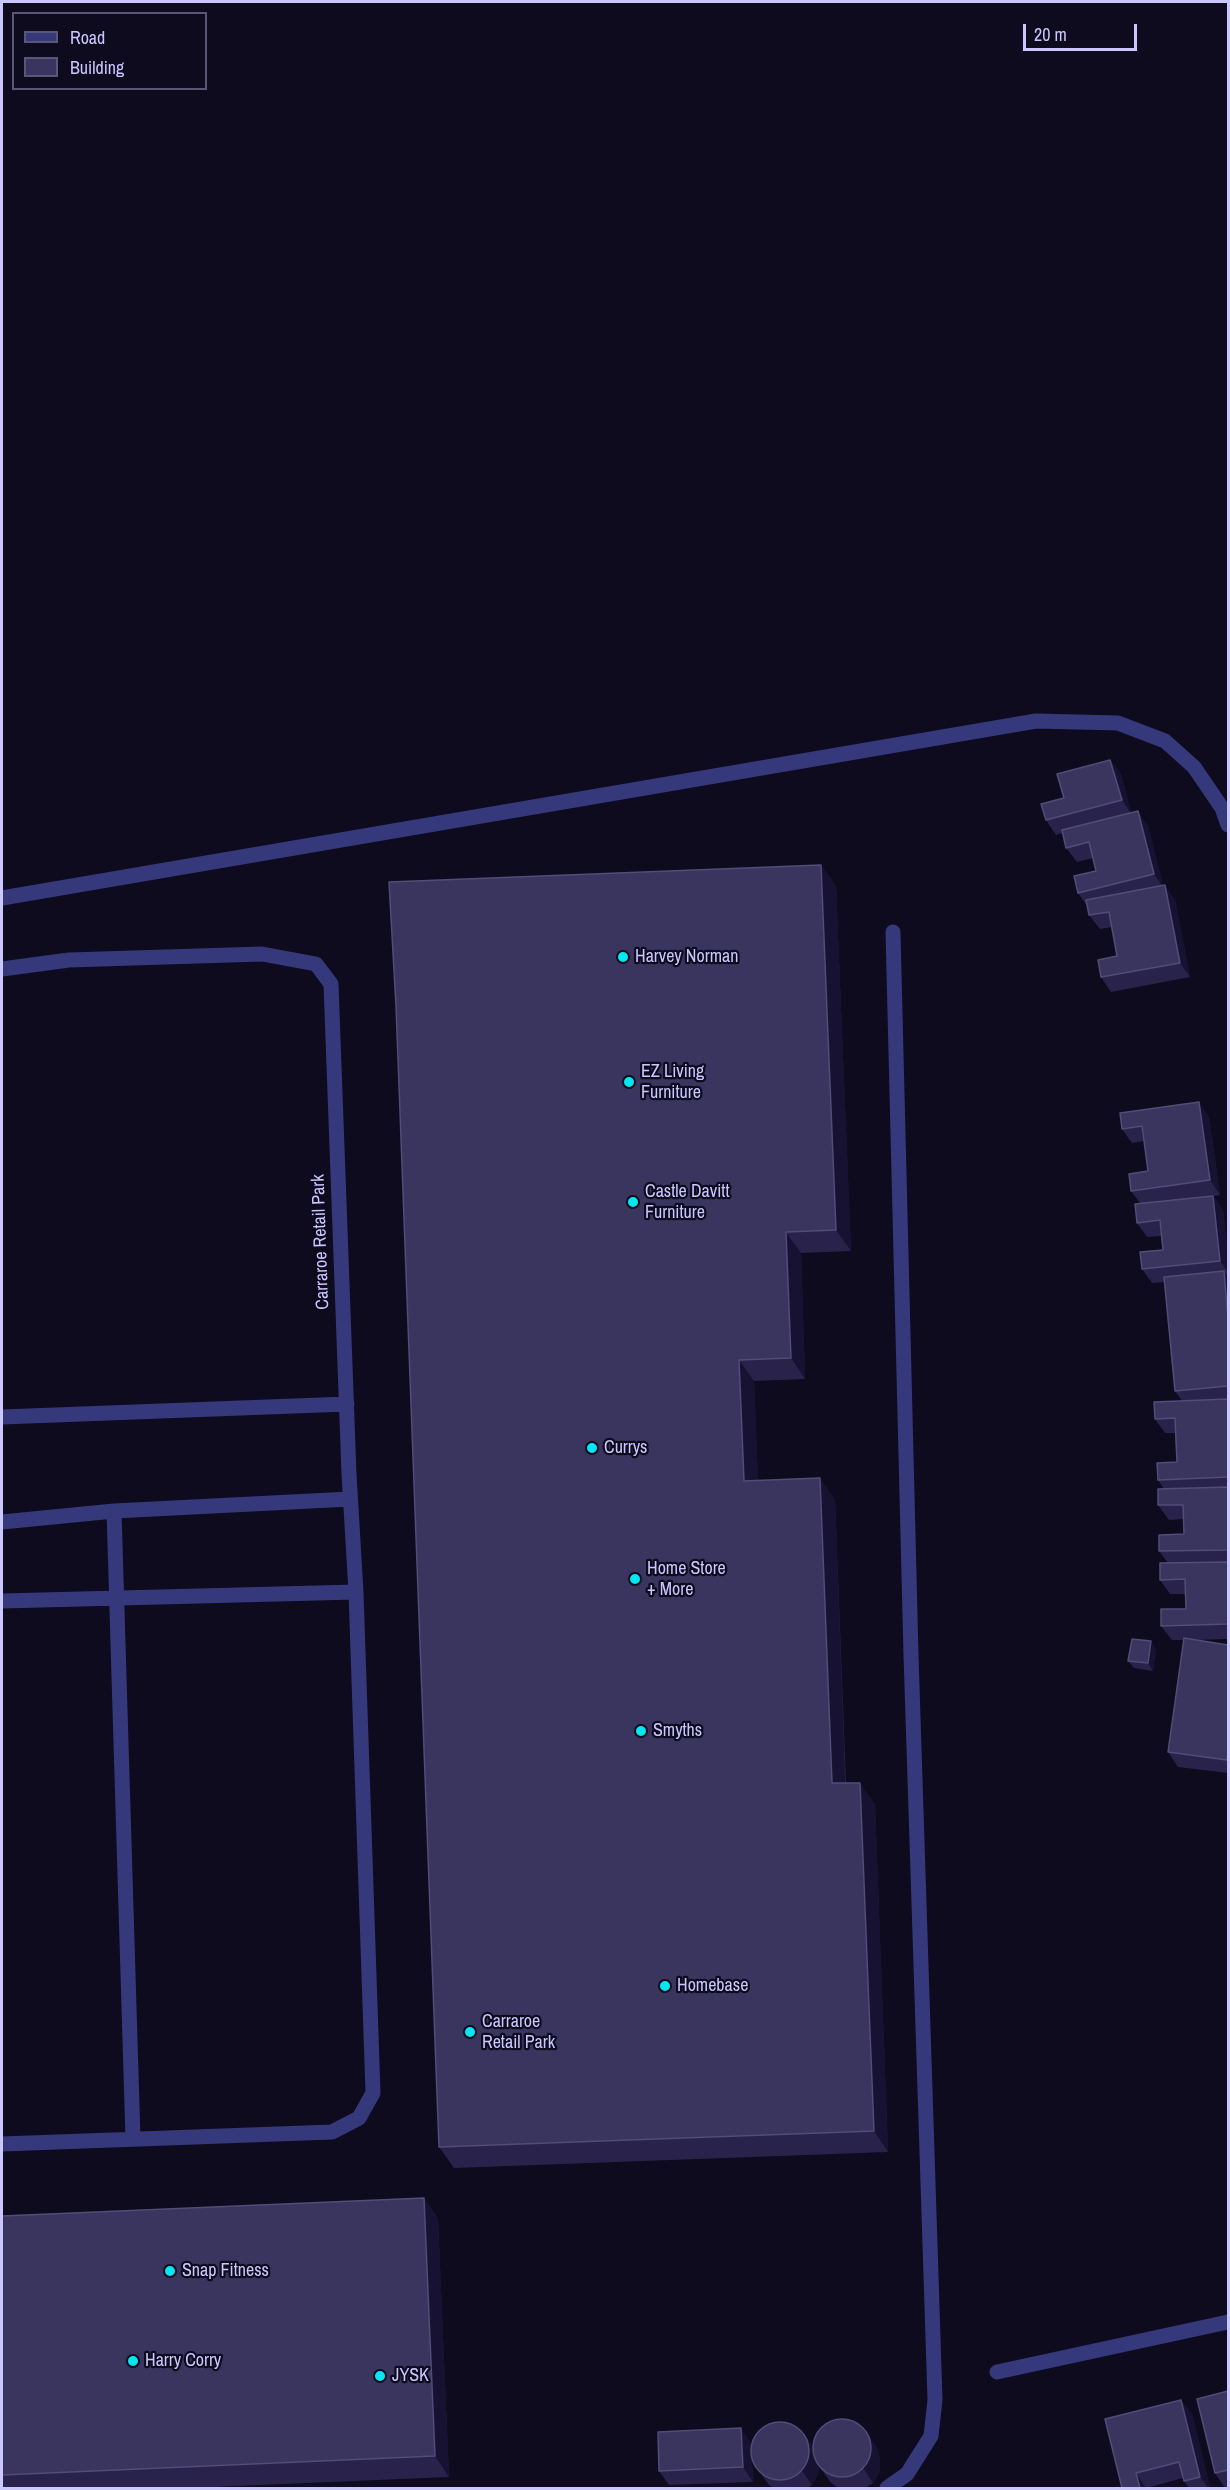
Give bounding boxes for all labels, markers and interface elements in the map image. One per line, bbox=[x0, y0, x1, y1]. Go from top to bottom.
legend bbox=[12, 12, 207, 90]
scale bar bbox=[1026, 12, 1140, 50]
text: 20 m bbox=[1034, 22, 1067, 47]
text: Road bbox=[70, 25, 105, 50]
text: Building bbox=[70, 55, 124, 80]
place label: Harvey Norman bbox=[635, 946, 738, 968]
marker: Harvey Norman bbox=[616, 950, 630, 964]
place label: EZ Living Furniture bbox=[641, 1061, 704, 1104]
marker: EZ Living Furniture bbox=[622, 1075, 636, 1089]
street label: Carraroe Retail Park bbox=[308, 1174, 334, 1310]
place label: Castle Davitt Furniture bbox=[645, 1181, 729, 1224]
marker: Castle Davitt Furniture bbox=[626, 1195, 640, 1209]
place label: Currys bbox=[604, 1437, 647, 1459]
marker: Currys bbox=[585, 1441, 599, 1455]
place label: Home Store + More bbox=[647, 1558, 726, 1600]
marker: Home Store + More bbox=[628, 1572, 642, 1586]
place label: Smyths bbox=[653, 1720, 702, 1742]
marker: Smyths bbox=[634, 1724, 648, 1738]
place label: Homebase bbox=[677, 1975, 748, 1997]
marker: Homebase bbox=[658, 1979, 672, 1993]
place label: Carraroe Retail Park bbox=[482, 2011, 555, 2054]
marker: Carraroe Retail Park bbox=[463, 2025, 477, 2039]
place label: Snap Fitness bbox=[182, 2260, 269, 2282]
marker: Snap Fitness bbox=[163, 2264, 177, 2278]
place label: Harry Corry bbox=[145, 2350, 221, 2372]
marker: Harry Corry bbox=[126, 2354, 140, 2368]
place label: JYSK bbox=[392, 2365, 429, 2387]
marker: JYSK bbox=[373, 2369, 387, 2383]

